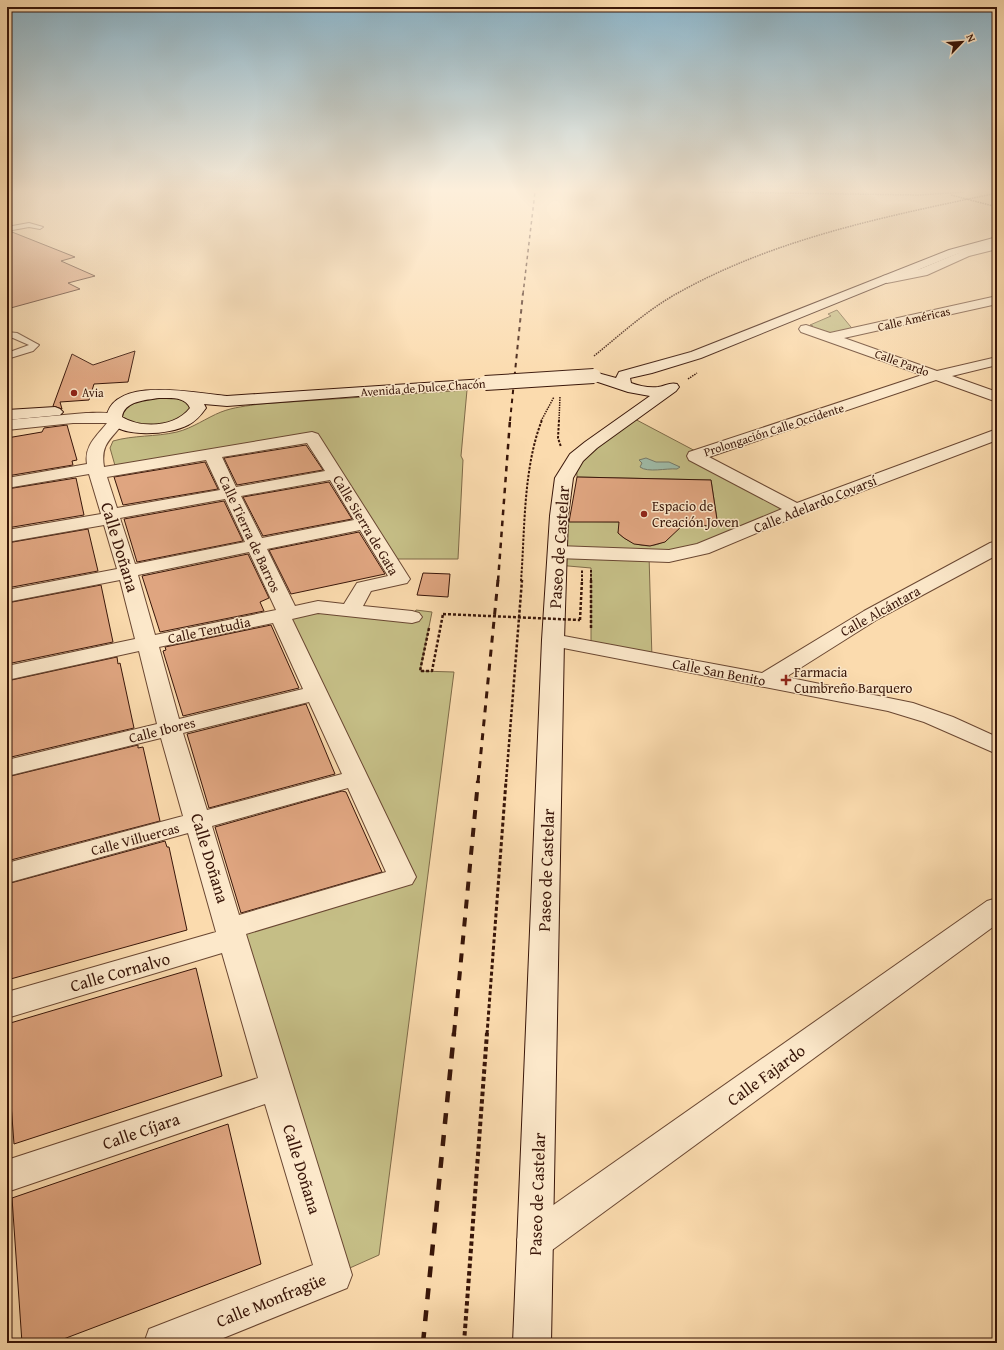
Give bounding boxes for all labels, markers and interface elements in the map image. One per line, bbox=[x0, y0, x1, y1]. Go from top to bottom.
north arrow bbox=[942, 22, 982, 62]
text: N bbox=[962, 31, 980, 45]
street label: Calle Américas bbox=[876, 302, 952, 335]
street label: Calle Pardo bbox=[873, 345, 932, 380]
street label: Avenida de Dulce Chacón bbox=[360, 375, 486, 400]
place label: Avia bbox=[82, 384, 104, 401]
marker: Avia bbox=[69, 388, 79, 398]
street label: Prolongación Calle Occidente bbox=[702, 399, 847, 460]
street label: Calle Adelardo Covarsí bbox=[750, 470, 881, 538]
street label: Calle Sierra de Gata bbox=[328, 471, 404, 579]
street label: Calle Tierra de Barros bbox=[214, 472, 286, 596]
street label: Paseo de Castelar bbox=[542, 485, 575, 609]
place label: Espacio de Creación Joven bbox=[652, 496, 739, 532]
street label: Calle Doñana bbox=[95, 499, 146, 595]
marker: Espacio de Creación Joven bbox=[639, 509, 649, 519]
street label: Calle Alcántara bbox=[836, 581, 924, 641]
street label: Calle Tentudia bbox=[166, 611, 253, 649]
street label: Calle San Benito bbox=[671, 653, 767, 691]
place label: Farmacia Cumbreño Barquero bbox=[794, 662, 912, 698]
marker: Farmacia Cumbreño Barquero bbox=[781, 675, 791, 685]
street label: Calle Ibores bbox=[127, 712, 197, 748]
street label: Paseo de Castelar bbox=[531, 808, 560, 932]
street label: Calle Doñana bbox=[185, 810, 236, 906]
street label: Calle Villuercas bbox=[89, 818, 181, 860]
street label: Calle Cornalvo bbox=[67, 945, 173, 998]
street label: Calle Fajardo bbox=[721, 1037, 810, 1112]
street label: Calle Cíjara bbox=[99, 1106, 183, 1155]
street label: Calle Doñana bbox=[277, 1121, 328, 1217]
street label: Paseo de Castelar bbox=[522, 1132, 551, 1256]
street label: Calle Monfragüe bbox=[212, 1266, 330, 1333]

